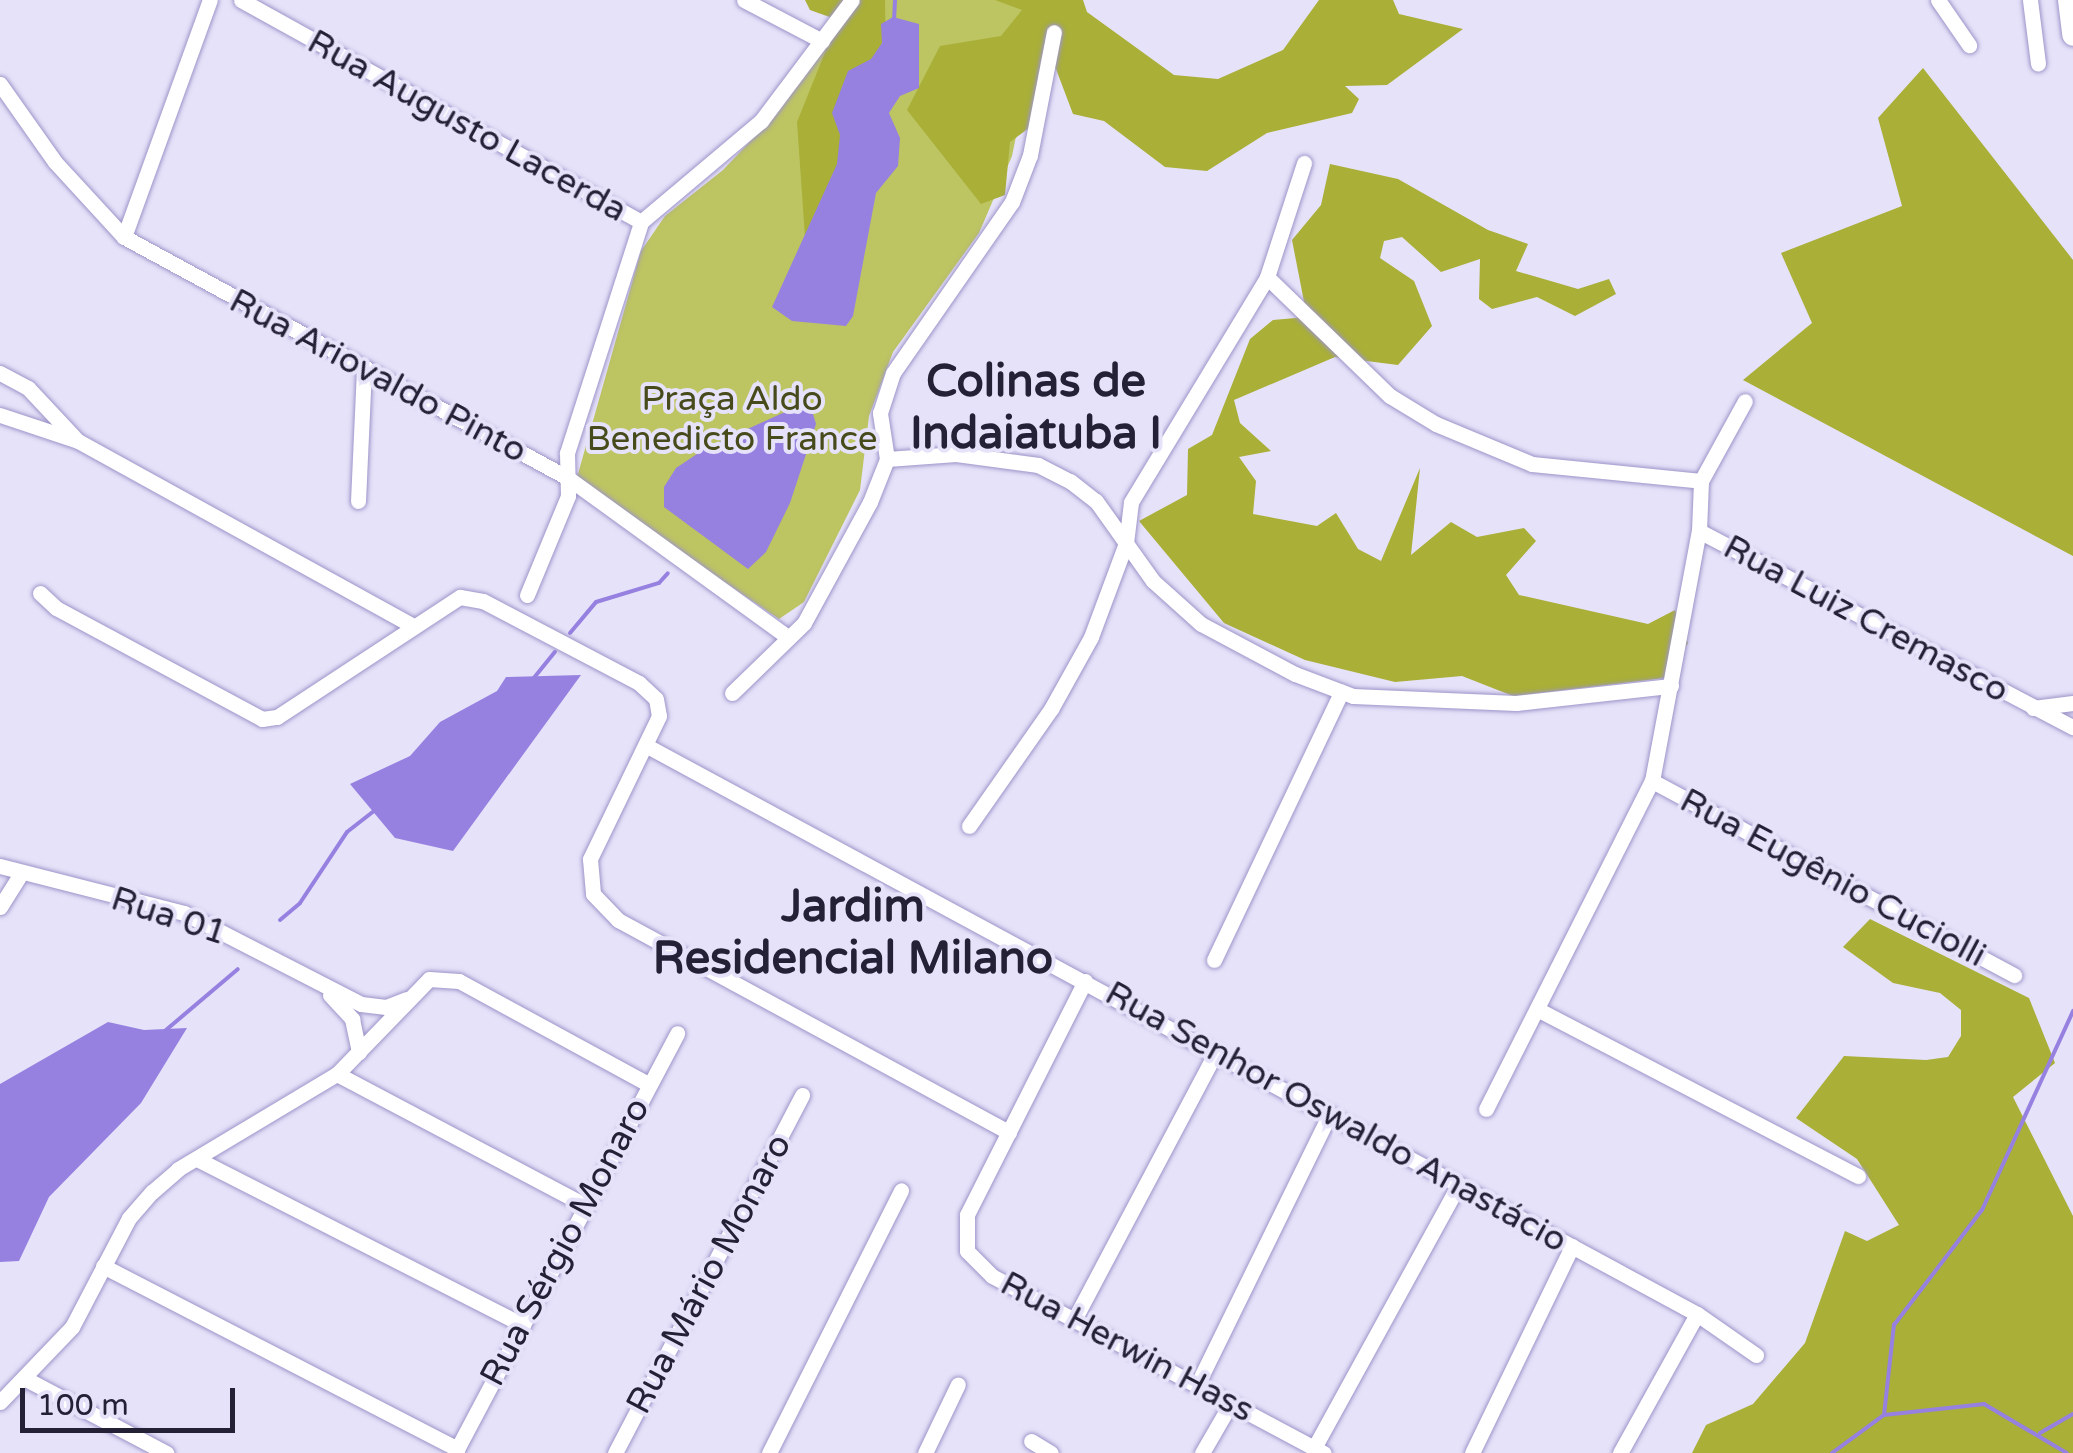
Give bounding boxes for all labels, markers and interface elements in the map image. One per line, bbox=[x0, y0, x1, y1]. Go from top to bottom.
street label: Rua Augusto Lacerda bbox=[300, 21, 634, 231]
street label: Rua Ariovaldo Pinto bbox=[222, 280, 534, 472]
district label: Colinas de Indaiatuba I bbox=[910, 356, 1162, 462]
park label: Praça Aldo Benedicto France bbox=[586, 378, 878, 460]
street label: Rua Luiz Cremasco bbox=[1716, 526, 2016, 712]
street label: Rua Eugênio Cuciolli bbox=[1673, 780, 1993, 976]
street label: Rua 01 bbox=[106, 878, 232, 954]
district label: Jardim Residencial Milano bbox=[653, 881, 1053, 987]
street label: Rua Senhor Oswaldo Anastácio bbox=[1098, 972, 1574, 1262]
street label: Rua Sérgio Monaro bbox=[471, 1091, 659, 1393]
street label: Rua Mário Monaro bbox=[618, 1127, 800, 1421]
street label: Rua Herwin Hass bbox=[993, 1263, 1261, 1431]
scale bar bbox=[25, 1368, 240, 1430]
text: 100 m bbox=[37, 1387, 129, 1424]

